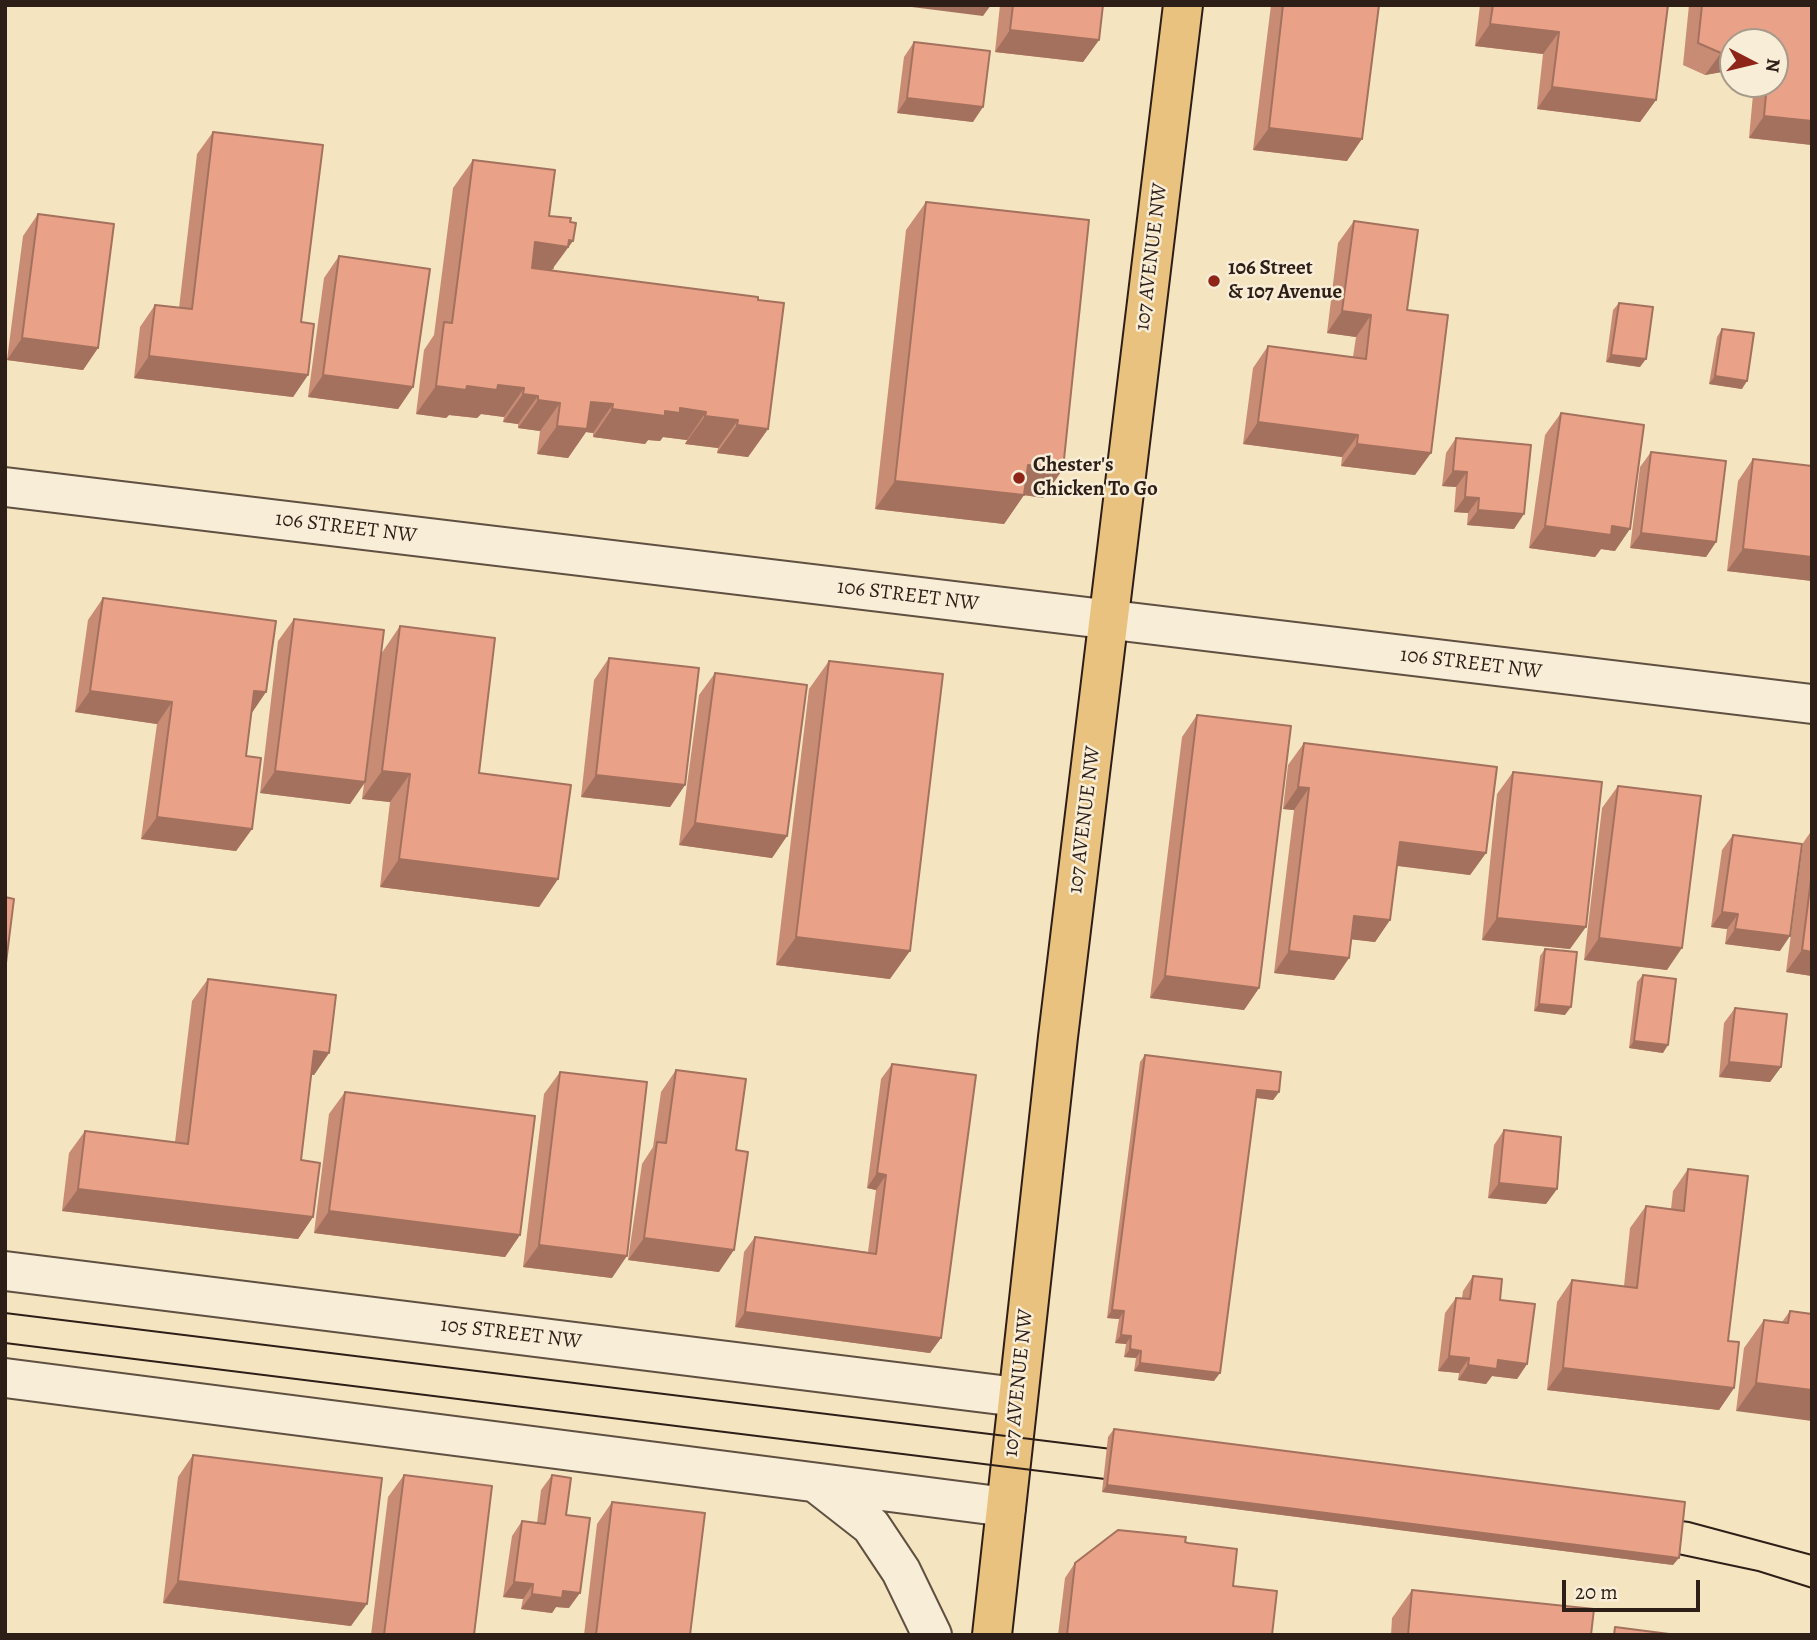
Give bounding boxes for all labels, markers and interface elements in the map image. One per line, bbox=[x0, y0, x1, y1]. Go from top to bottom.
north arrow bbox=[1719, 28, 1789, 98]
text: N bbox=[1759, 57, 1787, 74]
street label: 107 AVENUE NW bbox=[1130, 182, 1174, 332]
place label: 106 Street & 107 Avenue bbox=[1228, 256, 1342, 306]
marker: 106 Street & 107 Avenue bbox=[1206, 273, 1222, 289]
place label: Chester's Chicken To Go bbox=[1033, 453, 1158, 503]
marker: Chester's Chicken To Go bbox=[1011, 470, 1027, 486]
street label: 106 STREET NW bbox=[274, 507, 418, 549]
street label: 106 STREET NW bbox=[836, 575, 980, 617]
street label: 106 STREET NW bbox=[1399, 643, 1543, 685]
street label: 107 AVENUE NW bbox=[1063, 745, 1107, 895]
street label: 107 AVENUE NW bbox=[999, 1308, 1039, 1458]
street label: 105 STREET NW bbox=[439, 1313, 583, 1355]
scale bar bbox=[1565, 1566, 1703, 1610]
text: 20 m bbox=[1575, 1578, 1618, 1606]

